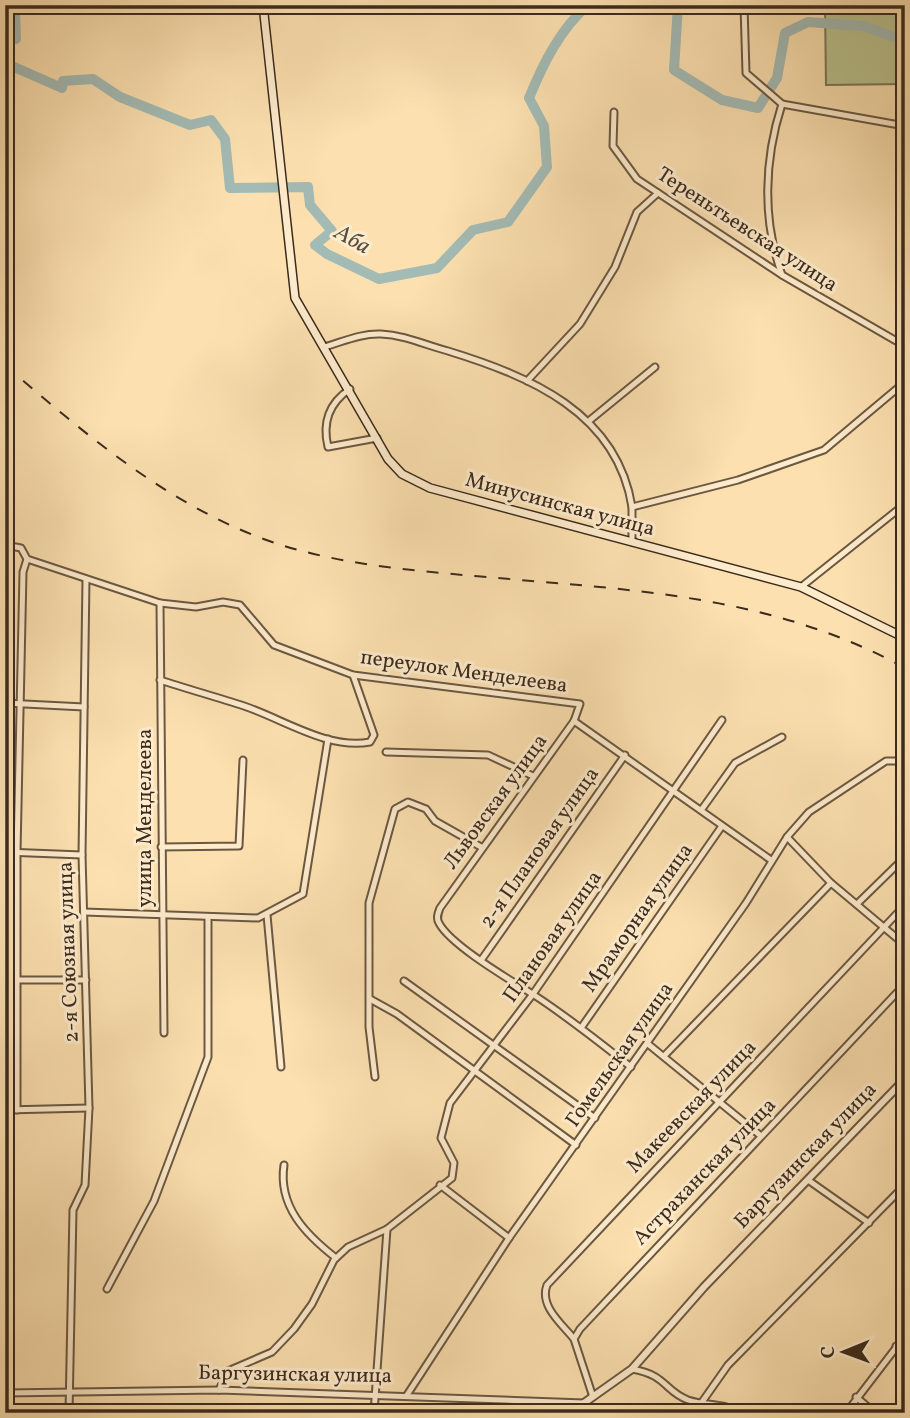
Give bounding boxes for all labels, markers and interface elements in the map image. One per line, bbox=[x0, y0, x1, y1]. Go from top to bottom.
street label: Тереньтьевская улица bbox=[651, 161, 843, 299]
water label: Аба bbox=[327, 217, 376, 263]
street label: Минусинская улица bbox=[462, 466, 658, 544]
street label: переулок Менделеева bbox=[359, 643, 569, 701]
street label: Львовская улица bbox=[437, 728, 555, 876]
street label: улица Менделеева bbox=[131, 729, 160, 907]
street label: 2-я Плановая улица bbox=[473, 762, 607, 934]
street label: Мраморная улица bbox=[576, 838, 700, 998]
street label: 2-я Союзная улица bbox=[51, 861, 87, 1043]
street label: Плановая улица bbox=[497, 865, 609, 1009]
street label: Гомельская улица bbox=[559, 977, 681, 1133]
street label: Макеевская улица bbox=[621, 1034, 763, 1180]
street label: Баргузинская улица bbox=[728, 1076, 884, 1236]
street label: Астраханская улица bbox=[627, 1092, 783, 1252]
north arrow bbox=[808, 1316, 878, 1386]
text: С bbox=[816, 1346, 842, 1359]
street label: Баргузинская улица bbox=[198, 1359, 392, 1391]

